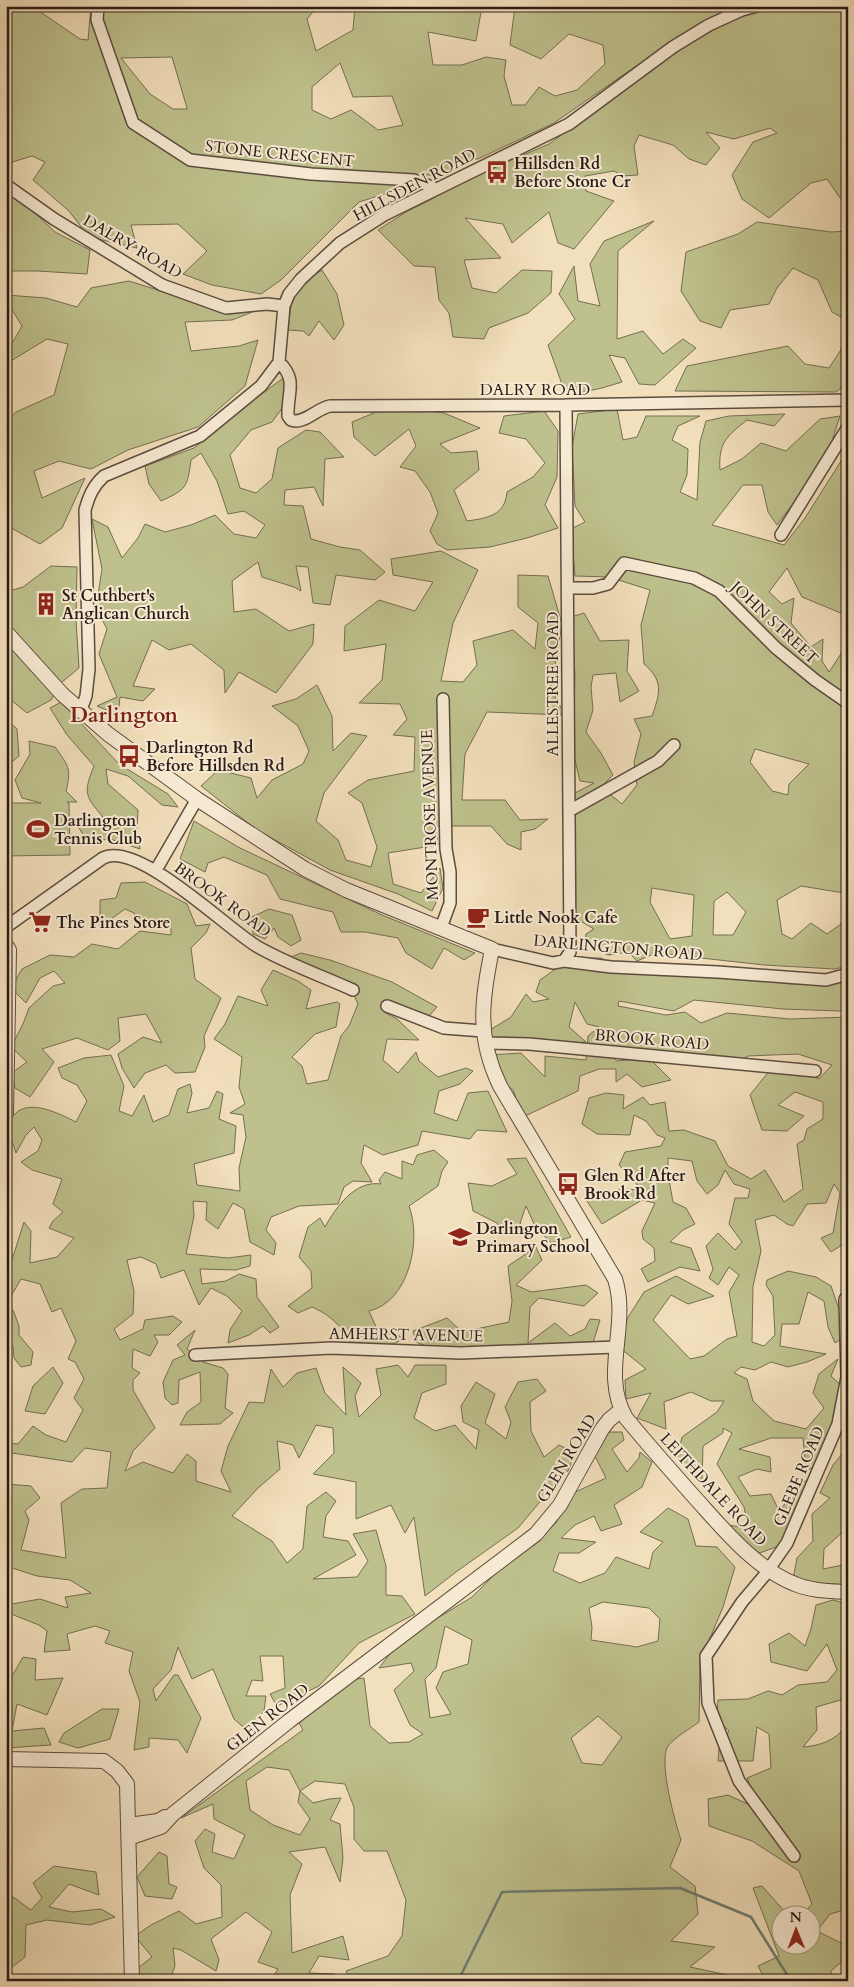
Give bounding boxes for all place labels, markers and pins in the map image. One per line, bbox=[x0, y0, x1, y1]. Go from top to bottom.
place label: Hillsden Rd Before Stone Cr bbox=[514, 153, 631, 193]
bus stop icon: Hillsden Rd Before Stone Cr bbox=[484, 159, 510, 185]
place label: St Cuthbert's Anglican Church bbox=[62, 585, 190, 625]
building icon: St Cuthbert's Anglican Church bbox=[33, 591, 59, 617]
place label: Darlington Rd Before Hillsden Rd bbox=[146, 737, 284, 777]
bus stop icon: Darlington Rd Before Hillsden Rd bbox=[116, 743, 142, 769]
place label: Darlington Tennis Club bbox=[54, 810, 142, 850]
sports icon: Darlington Tennis Club bbox=[25, 816, 51, 842]
cafe icon: Little Nook Cafe bbox=[465, 904, 491, 930]
place label: Little Nook Cafe bbox=[494, 907, 618, 929]
supermarket icon: The Pines Store bbox=[27, 909, 53, 935]
place label: The Pines Store bbox=[56, 912, 171, 934]
place label: Glen Rd After Brook Rd bbox=[584, 1165, 686, 1205]
bus stop icon: Glen Rd After Brook Rd bbox=[555, 1171, 581, 1197]
place label: Darlington Primary School bbox=[476, 1218, 590, 1258]
school or university icon: Darlington Primary School bbox=[447, 1224, 473, 1250]

